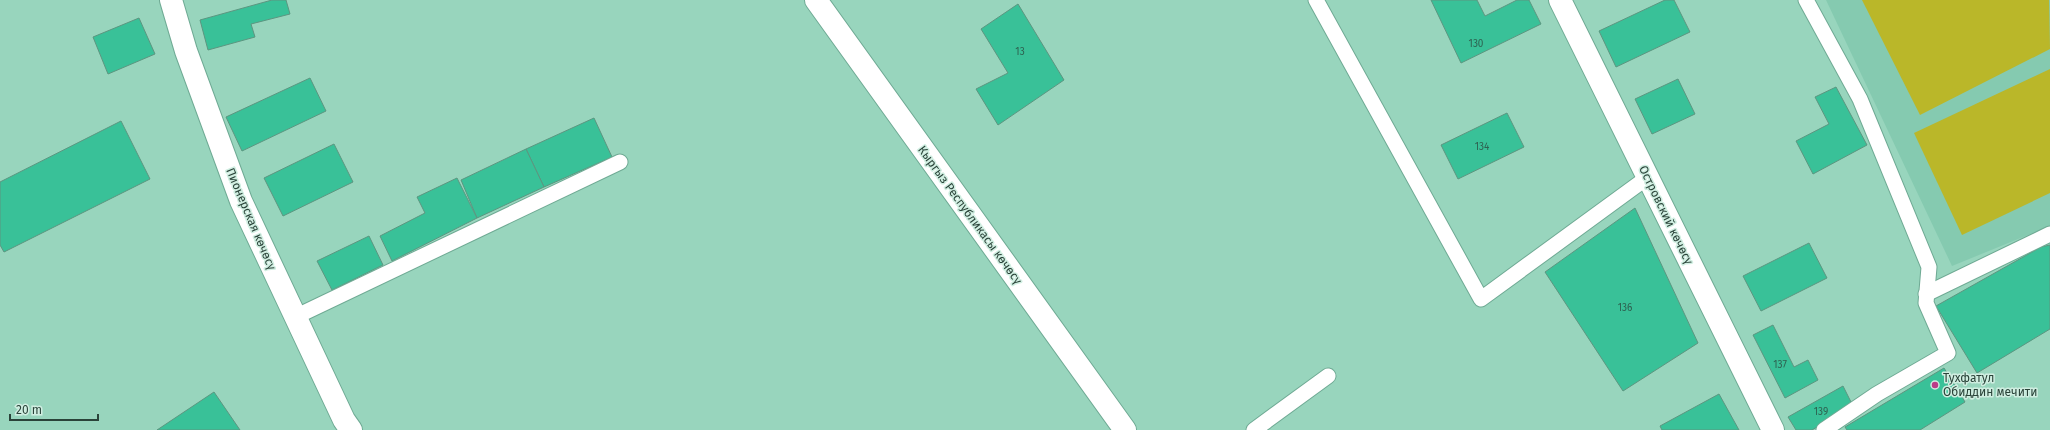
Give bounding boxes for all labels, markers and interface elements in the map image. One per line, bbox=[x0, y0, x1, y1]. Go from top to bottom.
house number: 130 bbox=[1469, 38, 1484, 50]
house number: 13 bbox=[1015, 46, 1025, 58]
house number: 134 bbox=[1475, 141, 1490, 153]
street label: Кыргыз Республикасы көчөсү bbox=[915, 143, 1025, 287]
street label: Островский көчөсү bbox=[1636, 163, 1696, 267]
street label: Пионерская көчөсү bbox=[223, 166, 279, 272]
house number: 136 bbox=[1618, 302, 1632, 314]
house number: 137 bbox=[1773, 359, 1787, 371]
place label: Тухфатул Обиддин мечити bbox=[1943, 371, 2037, 399]
marker: Тухфатул Обиддин мечити bbox=[1930, 380, 1940, 390]
scale bar bbox=[10, 396, 98, 422]
text: 20 m bbox=[16, 403, 42, 417]
house number: 139 bbox=[1814, 406, 1828, 418]

